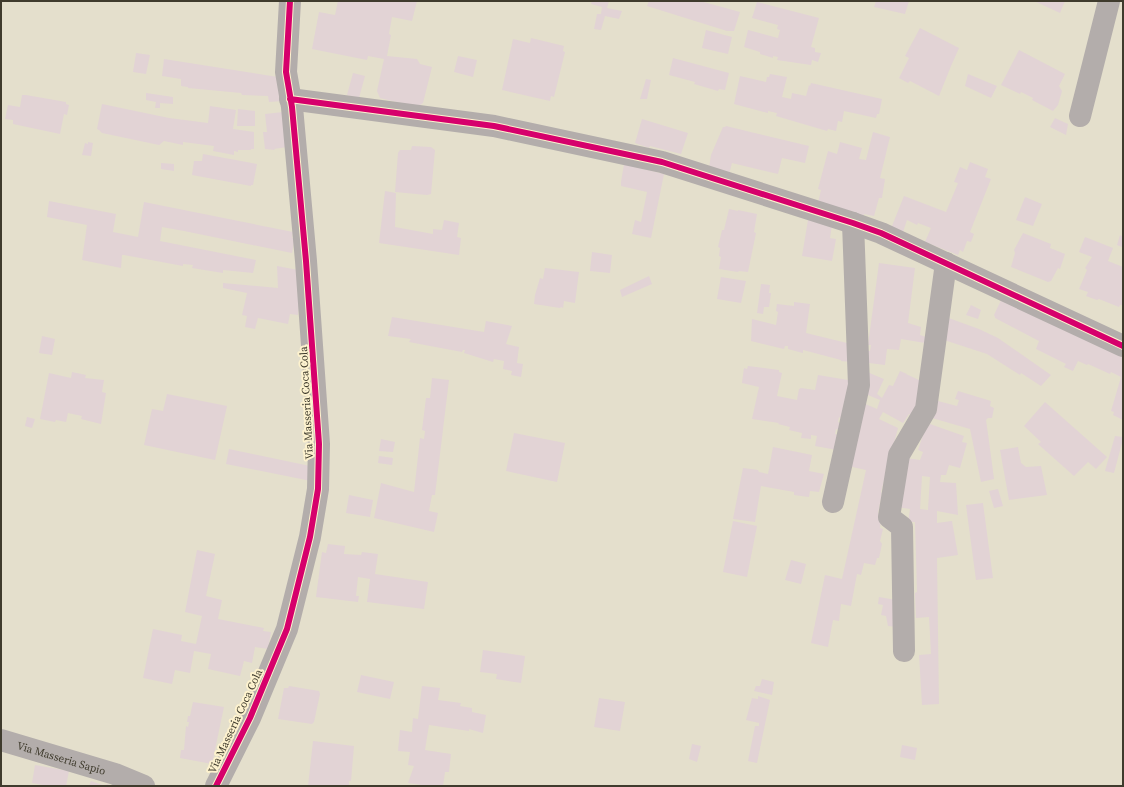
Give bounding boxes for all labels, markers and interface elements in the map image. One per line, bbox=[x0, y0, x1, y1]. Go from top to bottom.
street label: Via Masseria Coca Cola bbox=[296, 346, 317, 460]
street label: Via Masseria Coca Cola bbox=[205, 666, 266, 776]
street label: Via Masseria Sapio bbox=[15, 738, 107, 779]

